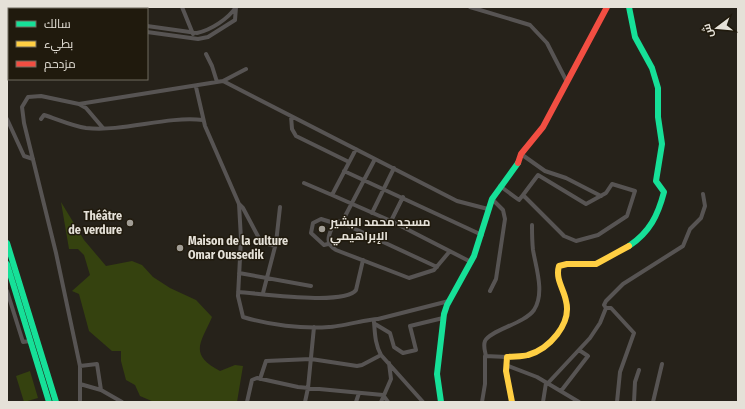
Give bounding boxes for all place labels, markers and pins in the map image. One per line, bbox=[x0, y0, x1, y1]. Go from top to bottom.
place label: Théâtre de verdure bbox=[68, 209, 122, 237]
place label: مسجد محمد البشير الإبراهيمي bbox=[329, 215, 431, 246]
marker: Théâtre de verdure bbox=[125, 218, 135, 228]
marker: مسجد محمد البشير الإبراهيمي bbox=[317, 224, 327, 234]
place label: Maison de la culture Omar Oussedik bbox=[188, 234, 288, 262]
marker: Maison de la culture Omar Oussedik bbox=[175, 243, 185, 253]

